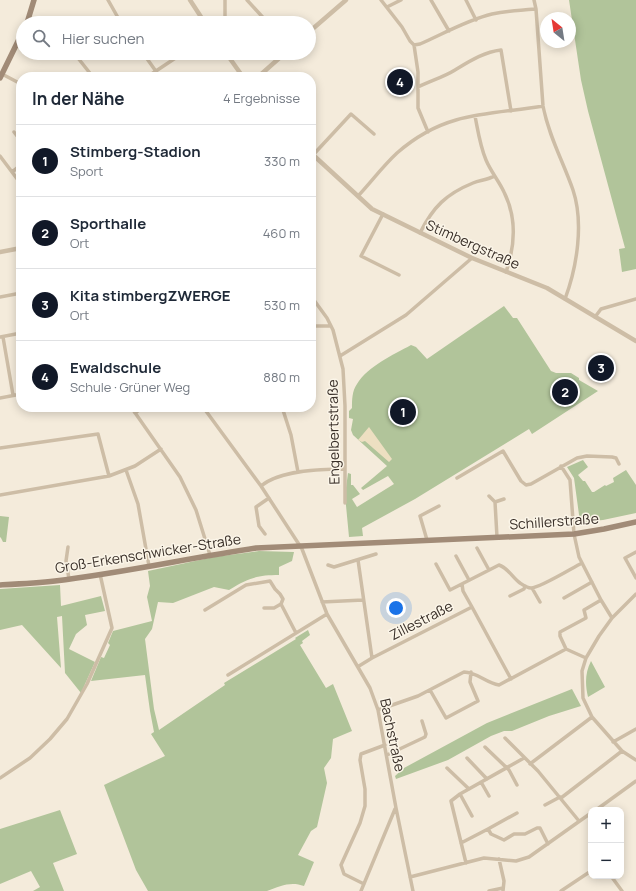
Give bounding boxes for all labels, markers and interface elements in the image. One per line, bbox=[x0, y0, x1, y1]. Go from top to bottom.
north arrow bbox=[540, 12, 576, 48]
search box bbox=[16, 16, 316, 60]
icon: search bbox=[30, 27, 52, 49]
text: Hier suchen bbox=[62, 28, 144, 49]
pin: 4 bbox=[387, 67, 413, 97]
text: In der Nähe bbox=[32, 87, 125, 110]
text: 4 Ergebnisse bbox=[223, 89, 300, 107]
text: Stimberg-Stadion bbox=[70, 141, 201, 162]
text: 1 bbox=[42, 152, 48, 170]
text: 330 m bbox=[264, 152, 300, 170]
text: Sport bbox=[70, 162, 103, 180]
text: Sporthalle bbox=[70, 213, 146, 234]
street label: Stimbergstraße bbox=[423, 215, 523, 273]
text: 2 bbox=[41, 224, 49, 242]
text: 460 m bbox=[263, 224, 300, 242]
text: Ort bbox=[70, 234, 89, 252]
text: Kita stimbergZWERGE bbox=[70, 285, 231, 306]
text: 3 bbox=[41, 296, 49, 314]
text: 530 m bbox=[264, 296, 300, 314]
text: Ort bbox=[70, 306, 89, 324]
pin: 3 bbox=[588, 353, 614, 383]
text: Ewaldschule bbox=[70, 357, 161, 378]
text: 4 bbox=[41, 368, 49, 386]
text: 880 m bbox=[263, 368, 300, 386]
pin: 2 bbox=[552, 377, 578, 407]
text: Schule · Grüner Weg bbox=[70, 378, 190, 396]
street label: Engelbertstraße bbox=[323, 379, 343, 485]
pin: 1 bbox=[390, 397, 416, 427]
street label: Schillerstraße bbox=[509, 508, 599, 534]
street label: Groß-Erkenschwicker-Straße bbox=[54, 529, 242, 577]
street label: Zillestraße bbox=[386, 596, 456, 644]
your location bbox=[386, 598, 406, 618]
street label: Bachstraße bbox=[376, 697, 410, 773]
map controls bbox=[588, 807, 624, 879]
button: + bbox=[588, 807, 624, 843]
button: − bbox=[588, 843, 624, 879]

